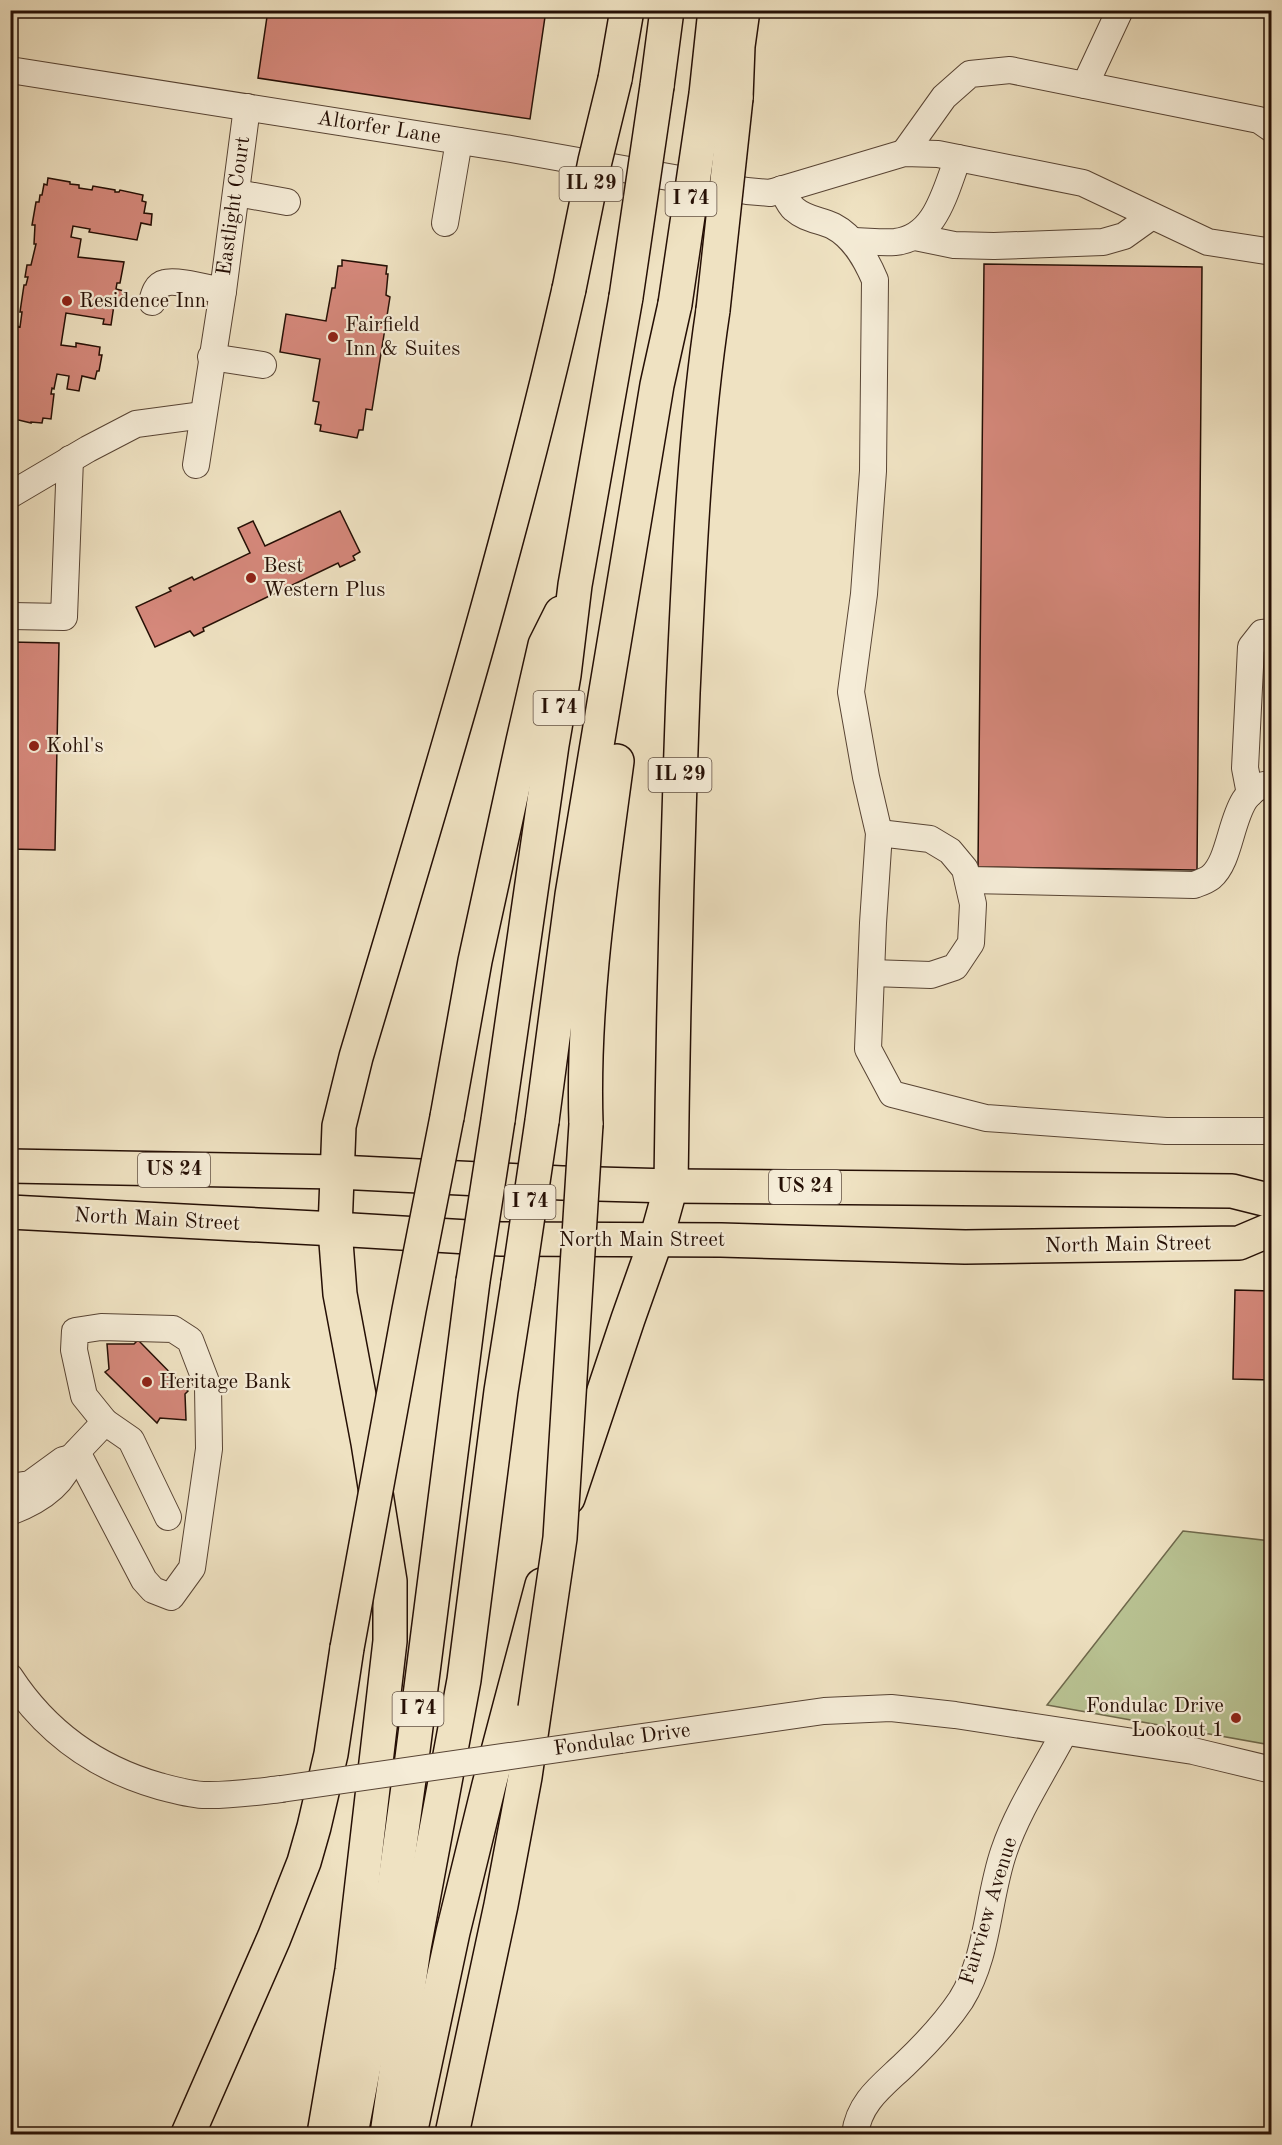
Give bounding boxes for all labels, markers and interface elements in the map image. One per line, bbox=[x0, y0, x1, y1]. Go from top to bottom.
street label: Altorfer Lane bbox=[316, 108, 442, 148]
street label: Eastlight Court bbox=[214, 135, 254, 277]
road number: IL 29 bbox=[560, 167, 622, 201]
road number: I 74 bbox=[666, 182, 716, 216]
place label: Residence Inn bbox=[79, 291, 206, 312]
marker: Residence Inn bbox=[60, 294, 74, 308]
place label: Fairfield Inn & Suites bbox=[345, 315, 460, 360]
marker: Fairfield Inn & Suites bbox=[326, 330, 340, 344]
place label: Best Western Plus bbox=[263, 556, 385, 601]
marker: Best Western Plus bbox=[244, 571, 258, 585]
road number: I 74 bbox=[534, 691, 584, 725]
place label: Kohl's bbox=[46, 736, 104, 757]
marker: Kohl's bbox=[27, 739, 41, 753]
road number: IL 29 bbox=[648, 758, 712, 792]
road number: US 24 bbox=[138, 1153, 210, 1187]
road number: US 24 bbox=[769, 1170, 841, 1204]
road number: I 74 bbox=[504, 1185, 556, 1219]
street label: North Main Street bbox=[73, 1205, 241, 1235]
street label: North Main Street bbox=[559, 1230, 725, 1251]
street label: North Main Street bbox=[1045, 1233, 1211, 1257]
place label: Heritage Bank bbox=[159, 1372, 291, 1393]
marker: Heritage Bank bbox=[140, 1375, 154, 1389]
road number: I 74 bbox=[392, 1692, 444, 1726]
place label: Fondulac Drive Lookout 1 bbox=[1086, 1696, 1224, 1741]
marker: Fondulac Drive Lookout 1 bbox=[1229, 1711, 1243, 1725]
street label: Fondulac Drive bbox=[552, 1720, 692, 1760]
street label: Fairview Avenue bbox=[957, 1835, 1021, 1987]

